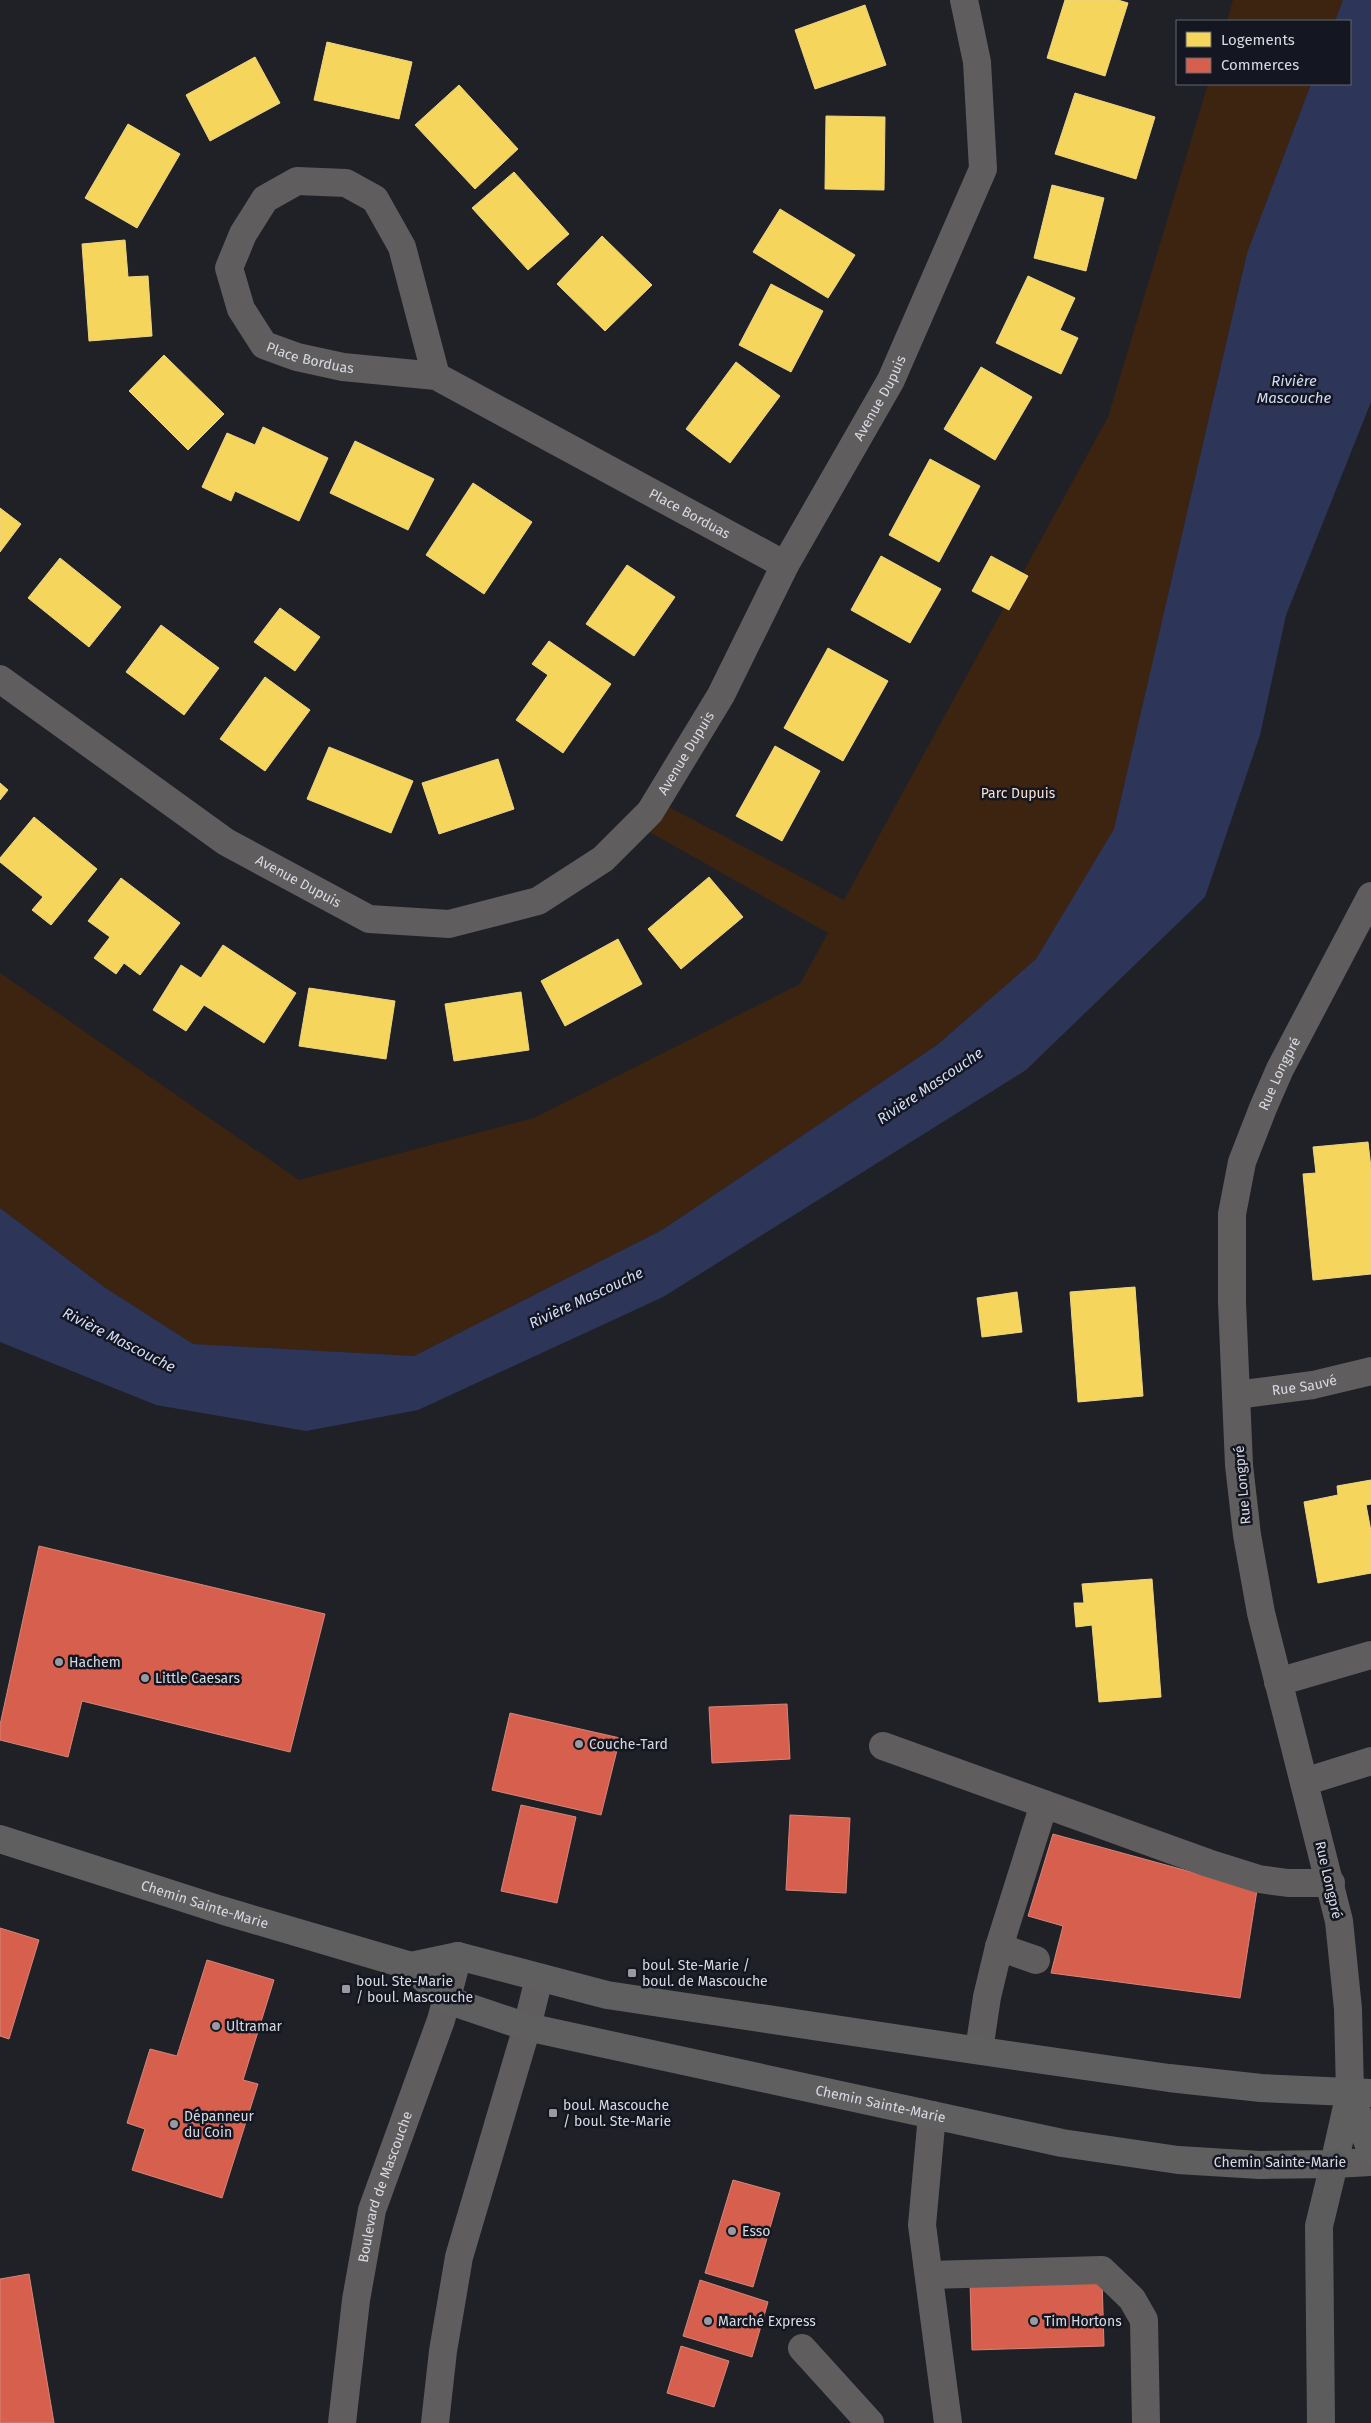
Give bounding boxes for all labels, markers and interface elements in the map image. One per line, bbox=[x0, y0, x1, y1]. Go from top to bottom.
legend bbox=[1176, 20, 1351, 85]
text: Logements bbox=[1221, 31, 1295, 49]
text: Commerces bbox=[1221, 56, 1299, 74]
street label: Place Borduas bbox=[264, 339, 355, 377]
street label: Avenue Dupuis bbox=[850, 352, 910, 444]
water label: Rivière Mascouche bbox=[1257, 372, 1332, 407]
street label: Place Borduas bbox=[646, 485, 733, 543]
street label: Avenue Dupuis bbox=[654, 708, 718, 798]
park label: Parc Dupuis bbox=[981, 785, 1056, 802]
street label: Avenue Dupuis bbox=[253, 852, 344, 912]
street label: Rue Longpré bbox=[1255, 1034, 1304, 1113]
water label: Rivière Mascouche bbox=[874, 1044, 987, 1128]
water label: Rivière Mascouche bbox=[526, 1264, 646, 1332]
water label: Rivière Mascouche bbox=[60, 1304, 179, 1376]
street label: Rue Sauvé bbox=[1271, 1372, 1339, 1399]
street label: Rue Longpré bbox=[1231, 1445, 1254, 1525]
place label: Hachem bbox=[69, 1654, 121, 1671]
marker: Hachem bbox=[53, 1656, 65, 1668]
place label: Little Caesars bbox=[155, 1670, 240, 1687]
marker: Little Caesars bbox=[139, 1672, 151, 1684]
place label: Couche-Tard bbox=[589, 1736, 668, 1753]
marker: Couche-Tard bbox=[573, 1738, 585, 1750]
street label: Rue Longpré bbox=[1311, 1840, 1346, 1921]
street label: Chemin Sainte-Marie bbox=[139, 1877, 270, 1933]
place label: boul. Ste-Marie / boul. de Mascouche bbox=[642, 1957, 768, 1990]
marker: boul. Ste-Marie / boul. de Mascouche bbox=[626, 1967, 638, 1979]
place label: boul. Ste-Marie / boul. Mascouche bbox=[356, 1973, 473, 2006]
marker: boul. Ste-Marie / boul. Mascouche bbox=[340, 1983, 352, 1995]
place label: Ultramar bbox=[226, 2018, 283, 2035]
marker: Ultramar bbox=[210, 2020, 222, 2032]
street label: Chemin Sainte-Marie bbox=[814, 2082, 947, 2127]
place label: boul. Mascouche / boul. Ste-Marie bbox=[563, 2097, 671, 2130]
marker: boul. Mascouche / boul. Ste-Marie bbox=[547, 2107, 559, 2119]
place label: Dépanneur du Coin bbox=[184, 2108, 255, 2141]
street label: Boulevard de Mascouche bbox=[355, 2109, 416, 2264]
marker: Dépanneur du Coin bbox=[168, 2118, 180, 2130]
street label: Chemin Sainte-Marie bbox=[1214, 2154, 1346, 2171]
place label: Esso bbox=[742, 2223, 771, 2240]
marker: Esso bbox=[726, 2225, 738, 2237]
place label: Marché Express bbox=[718, 2313, 816, 2330]
place label: Tim Hortons bbox=[1044, 2313, 1122, 2330]
marker: Marché Express bbox=[702, 2315, 714, 2327]
marker: Tim Hortons bbox=[1028, 2315, 1040, 2327]

